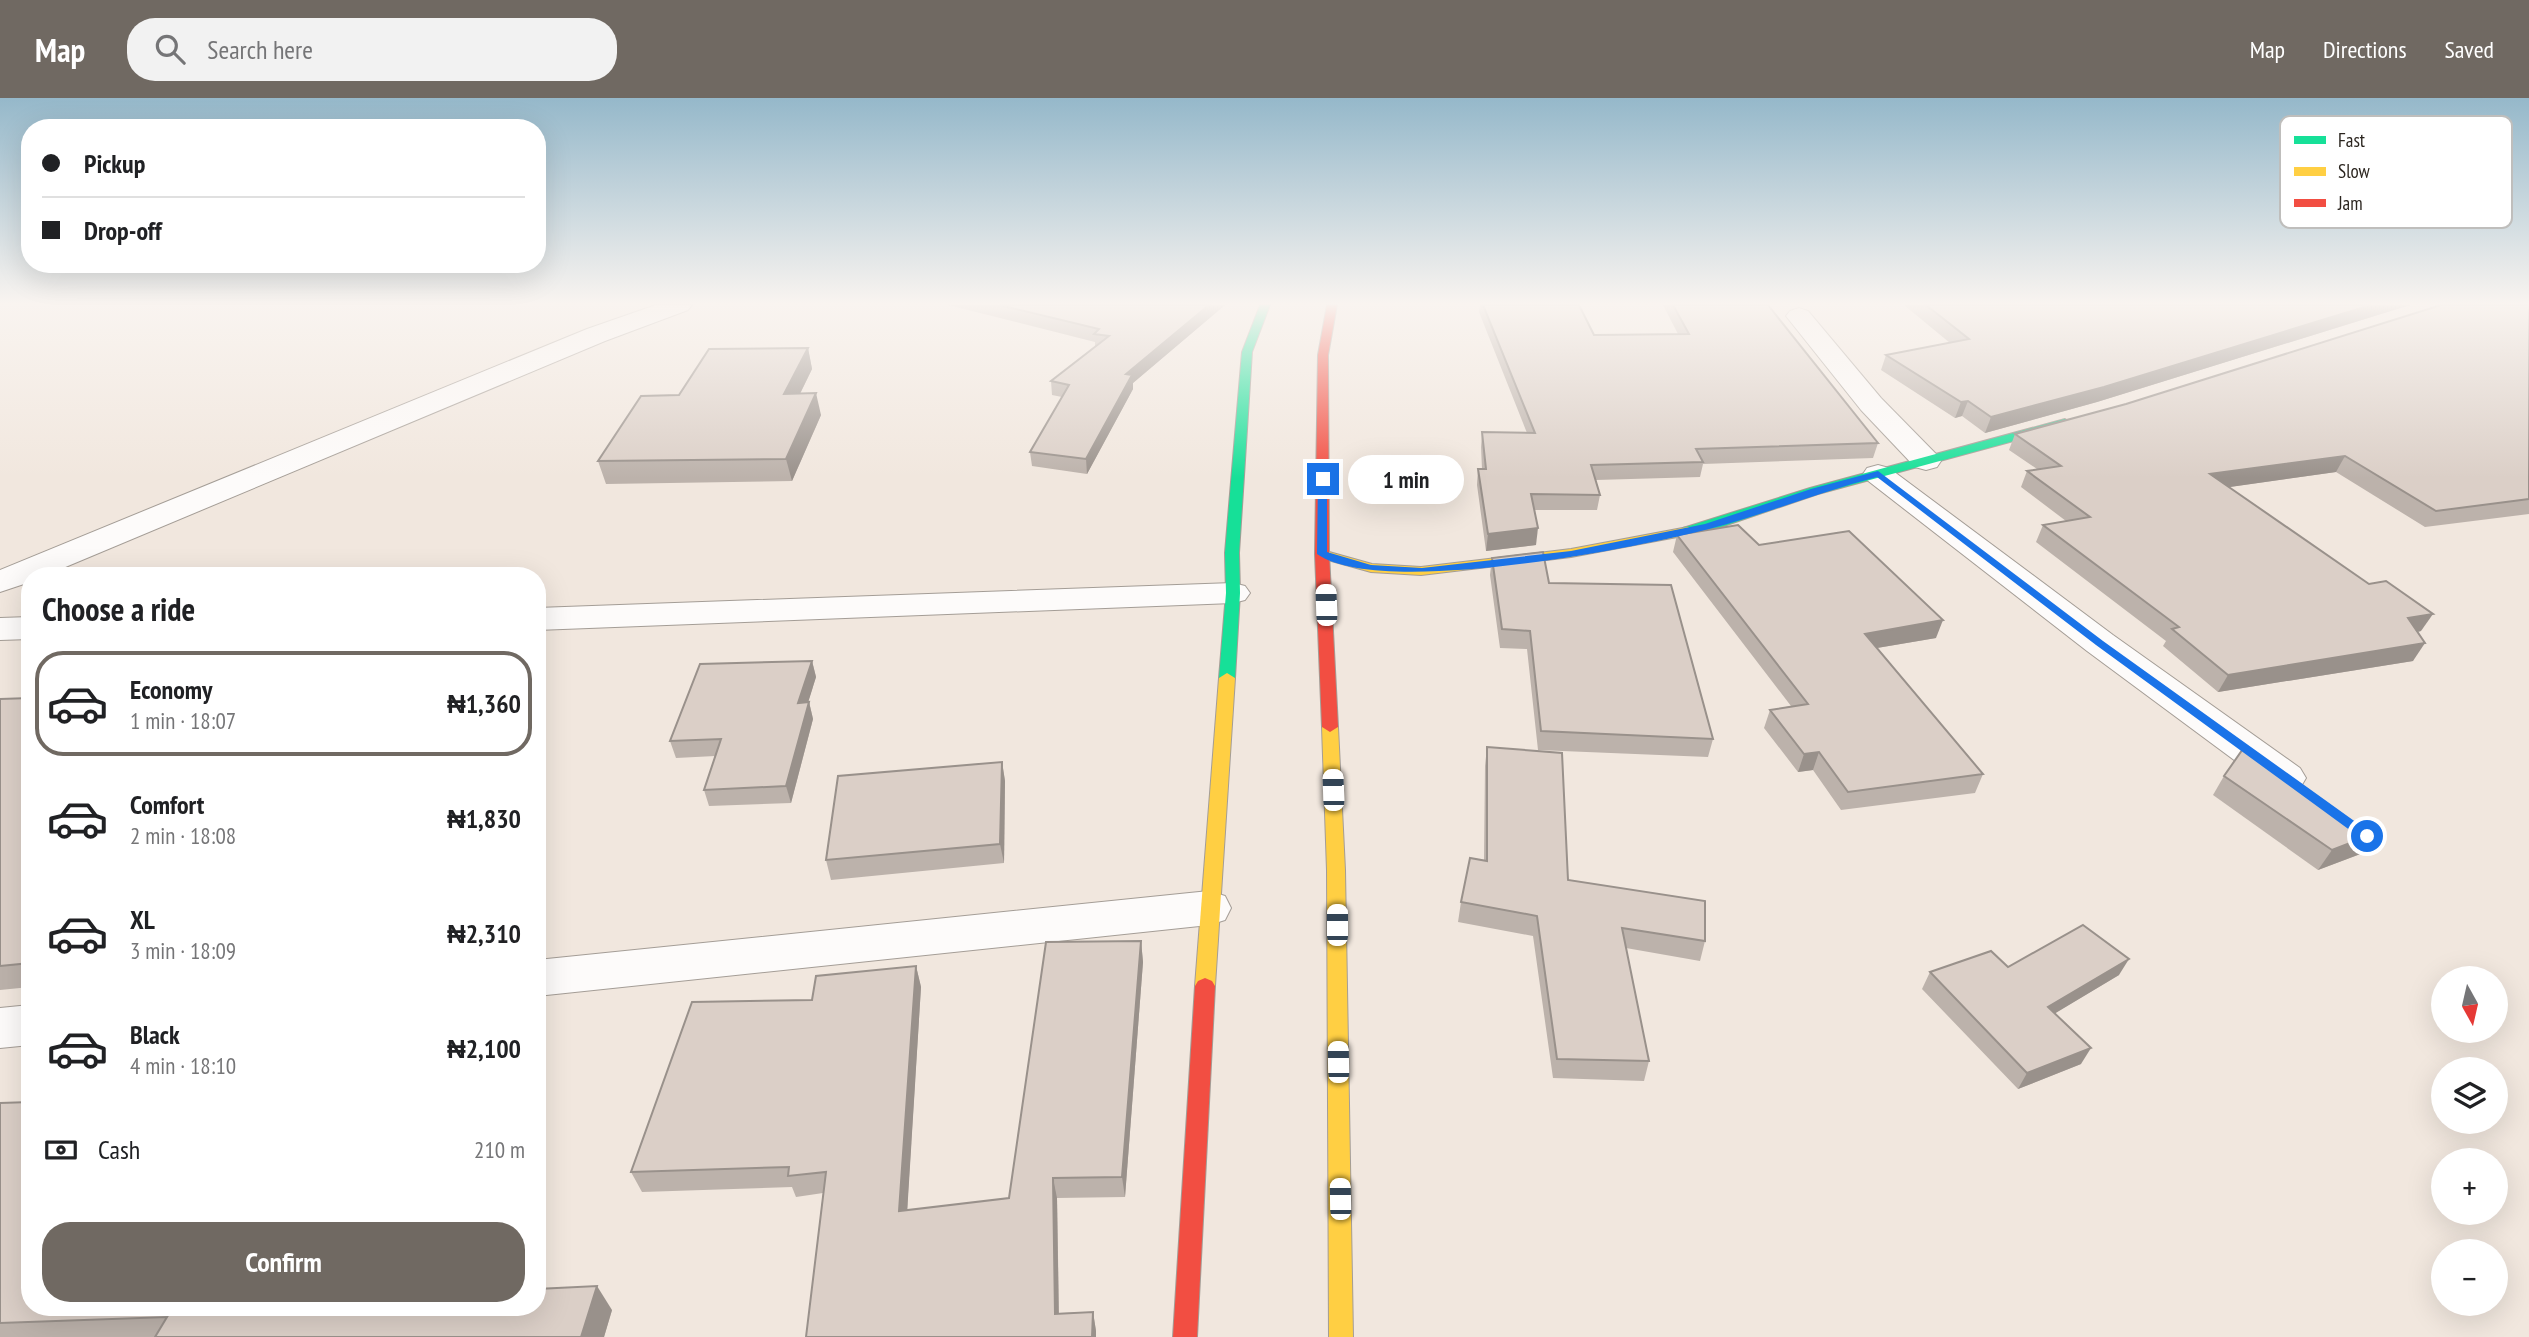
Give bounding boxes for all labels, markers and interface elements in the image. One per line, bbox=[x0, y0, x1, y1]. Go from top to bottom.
search box bbox=[127, 18, 617, 81]
text: Map bbox=[35, 28, 85, 71]
icon: search bbox=[151, 30, 189, 68]
text: Search here bbox=[207, 33, 313, 66]
text: Map bbox=[2250, 34, 2285, 65]
text: Directions bbox=[2323, 34, 2407, 65]
text: Saved bbox=[2445, 34, 2494, 65]
legend bbox=[2280, 116, 2512, 228]
text: Fast bbox=[2338, 128, 2366, 152]
text: Pickup bbox=[84, 147, 145, 180]
text: Slow bbox=[2338, 159, 2371, 183]
text: Jam bbox=[2337, 191, 2363, 215]
text: Drop-off bbox=[84, 214, 162, 247]
callout: 1 min bbox=[1348, 454, 1463, 504]
route end bbox=[1307, 463, 1339, 495]
text: 1 min bbox=[1383, 465, 1429, 494]
car bbox=[1315, 584, 1338, 626]
text: Choose a ride bbox=[42, 588, 195, 630]
icon: car bbox=[46, 672, 109, 735]
text: Economy bbox=[130, 673, 212, 706]
text: ₦1,360 bbox=[447, 687, 521, 720]
text: 1 min · 18:07 bbox=[130, 706, 236, 735]
car bbox=[1322, 769, 1345, 811]
icon: car bbox=[46, 787, 109, 850]
text: Comfort bbox=[130, 788, 204, 821]
text: ₦1,830 bbox=[447, 802, 521, 835]
route start bbox=[2351, 820, 2383, 852]
text: 2 min · 18:08 bbox=[130, 821, 236, 850]
icon: car bbox=[46, 902, 109, 965]
text: XL bbox=[130, 903, 155, 936]
car bbox=[1327, 904, 1348, 946]
text: ₦2,310 bbox=[447, 917, 521, 950]
text: 3 min · 18:09 bbox=[130, 936, 236, 965]
north arrow bbox=[2431, 966, 2508, 1043]
map controls bbox=[2431, 966, 2508, 1316]
icon: car bbox=[46, 1017, 109, 1080]
text: Black bbox=[130, 1018, 180, 1051]
text: ₦2,100 bbox=[447, 1032, 521, 1065]
car bbox=[1328, 1041, 1349, 1083]
text: 4 min · 18:10 bbox=[130, 1051, 236, 1080]
button: layers bbox=[2431, 1057, 2508, 1134]
icon: cash bbox=[42, 1131, 80, 1169]
text: Cash bbox=[98, 1133, 140, 1166]
text: 210 m bbox=[474, 1135, 525, 1164]
button: + bbox=[2431, 1148, 2508, 1225]
car bbox=[1330, 1178, 1351, 1220]
button: Confirm bbox=[42, 1222, 525, 1302]
button: − bbox=[2431, 1239, 2508, 1316]

